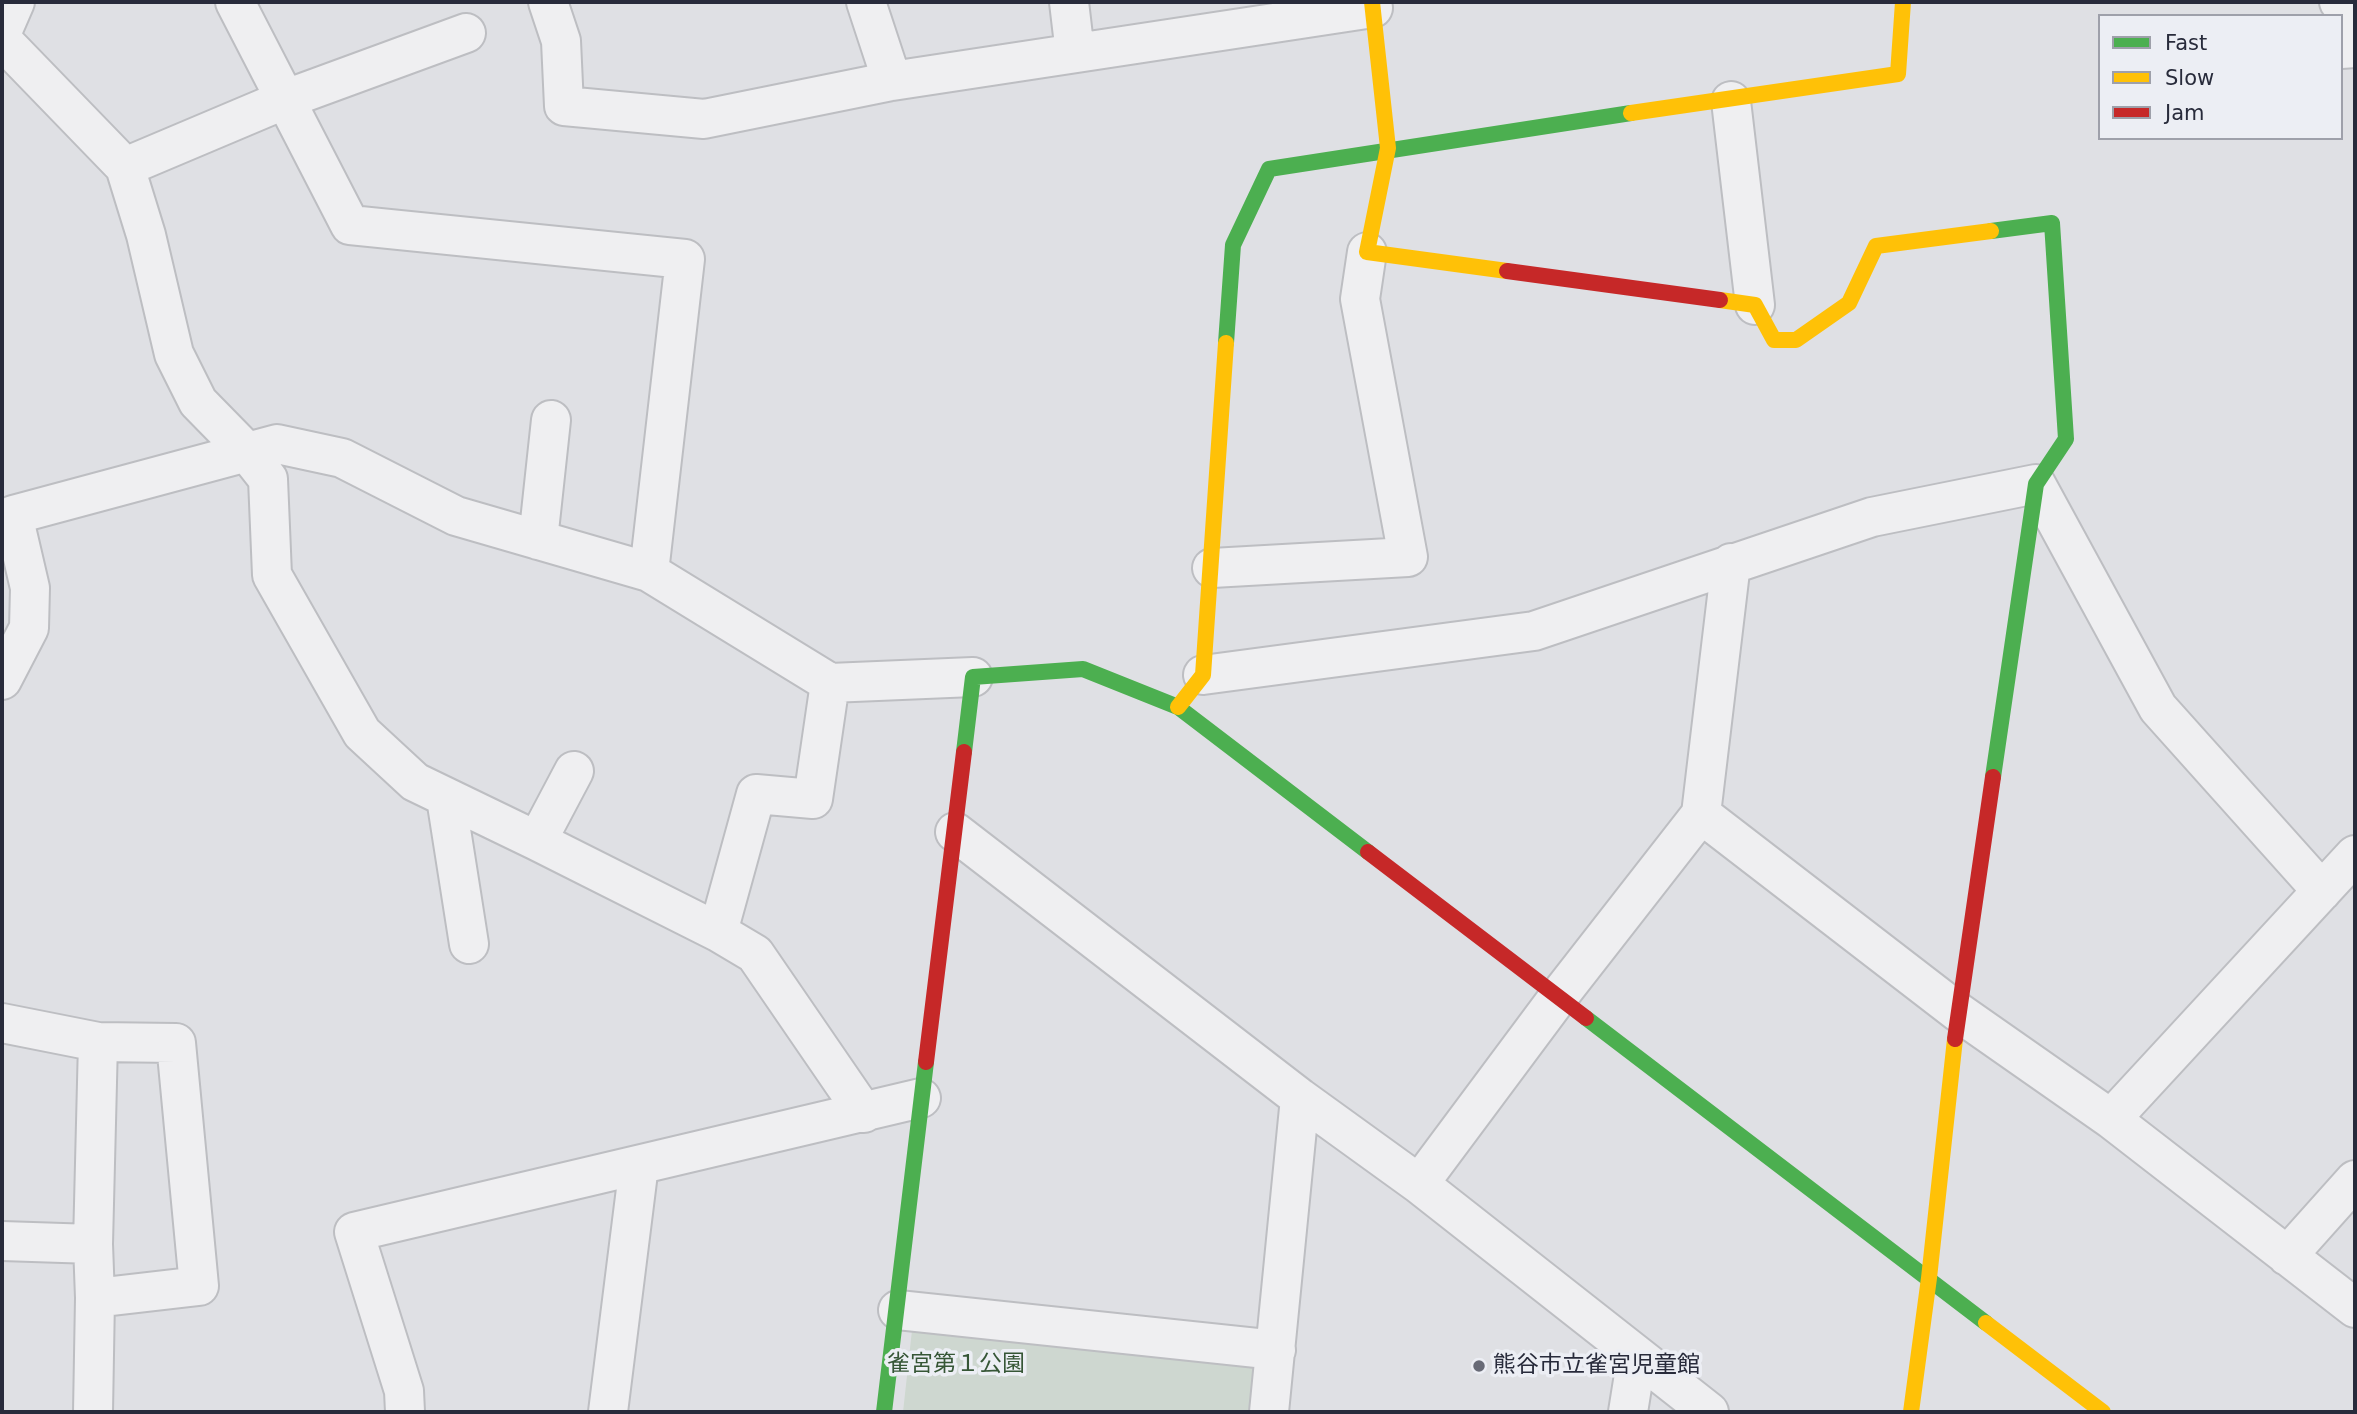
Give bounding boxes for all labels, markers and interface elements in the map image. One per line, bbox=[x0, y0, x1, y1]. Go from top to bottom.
legend bbox=[2098, 14, 2343, 140]
text: Fast bbox=[2165, 31, 2207, 55]
text: Slow bbox=[2165, 66, 2214, 90]
text: Jam bbox=[2165, 101, 2205, 125]
park label: 雀宮第１公園 bbox=[887, 1351, 1025, 1379]
place label: 熊谷市立雀宮児童館 bbox=[1493, 1352, 1700, 1380]
marker: 熊谷市立雀宮児童館 bbox=[1471, 1358, 1487, 1374]

